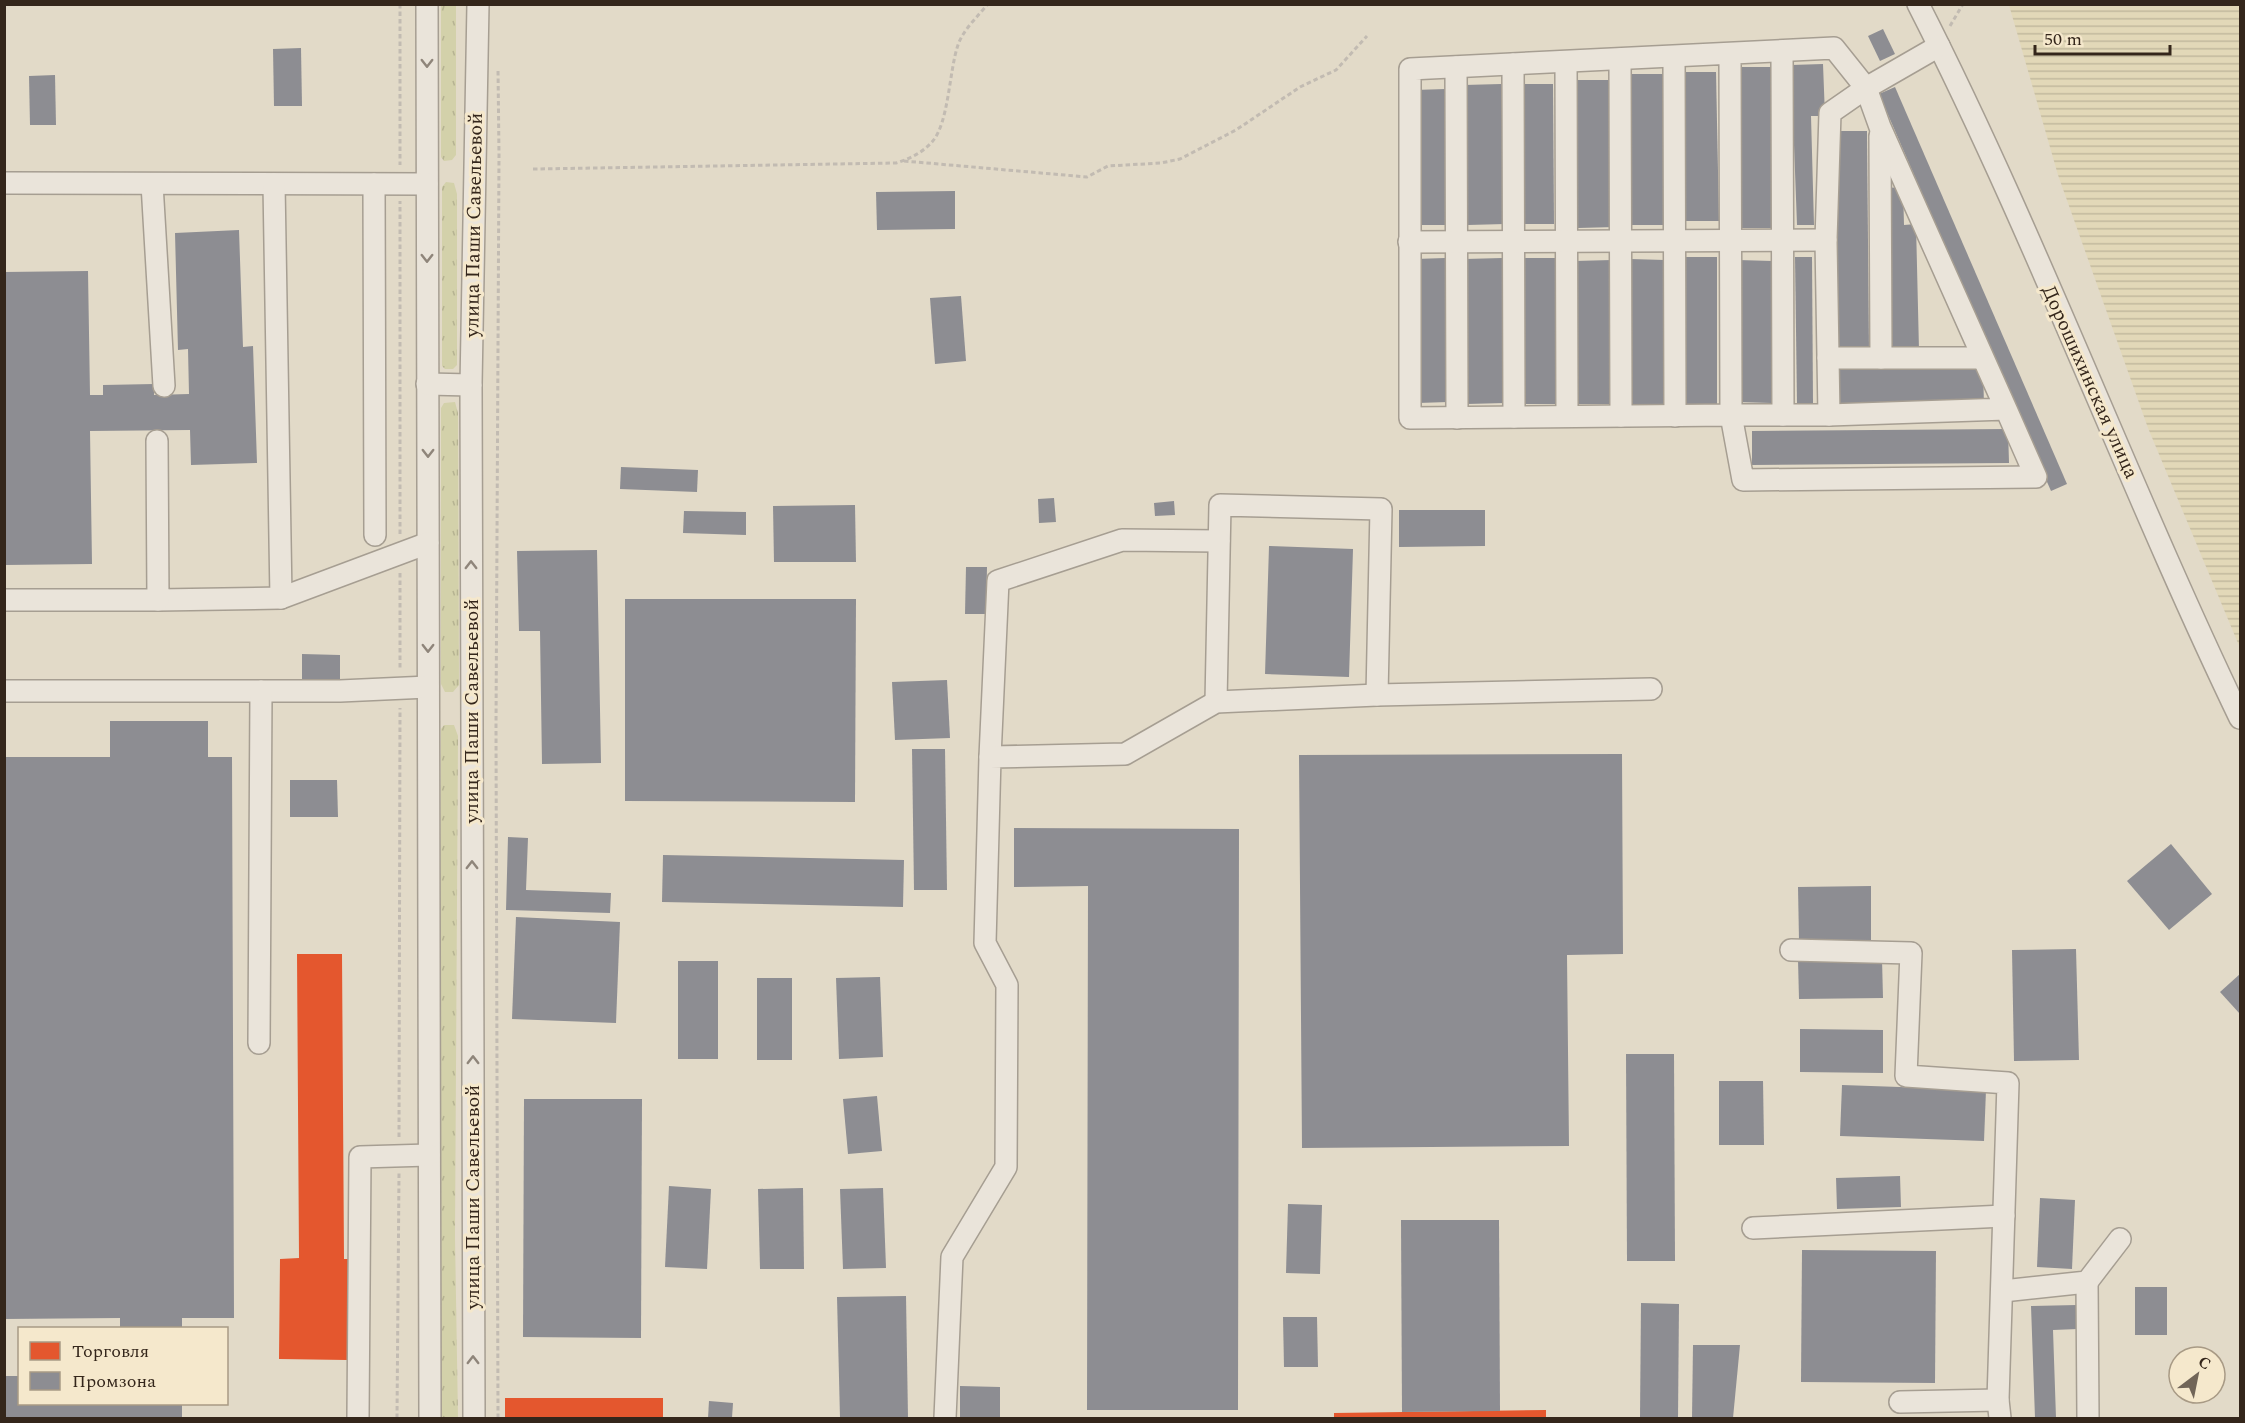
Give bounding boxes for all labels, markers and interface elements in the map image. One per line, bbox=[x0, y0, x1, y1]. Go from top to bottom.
scale bar bbox=[2035, 18, 2170, 56]
text: 50 m bbox=[2044, 26, 2082, 53]
one-way arrow bbox=[421, 58, 433, 67]
street label: улица Паши Савельевой bbox=[457, 112, 491, 339]
one-way arrow bbox=[421, 253, 433, 262]
street label: Дорошихинская улица bbox=[2034, 280, 2146, 484]
one-way arrow bbox=[422, 448, 434, 457]
one-way arrow bbox=[465, 561, 477, 570]
street label: улица Паши Савельевой bbox=[457, 599, 487, 824]
one-way arrow bbox=[422, 643, 434, 652]
one-way arrow bbox=[466, 861, 478, 870]
one-way arrow bbox=[467, 1056, 479, 1065]
street label: улица Паши Савельевой bbox=[458, 1085, 488, 1310]
legend bbox=[18, 1327, 228, 1405]
text: Торговля bbox=[72, 1338, 149, 1365]
north arrow bbox=[2167, 1345, 2227, 1405]
text: С bbox=[2193, 1350, 2216, 1376]
one-way arrow bbox=[467, 1356, 479, 1365]
text: Промзона bbox=[72, 1368, 156, 1395]

